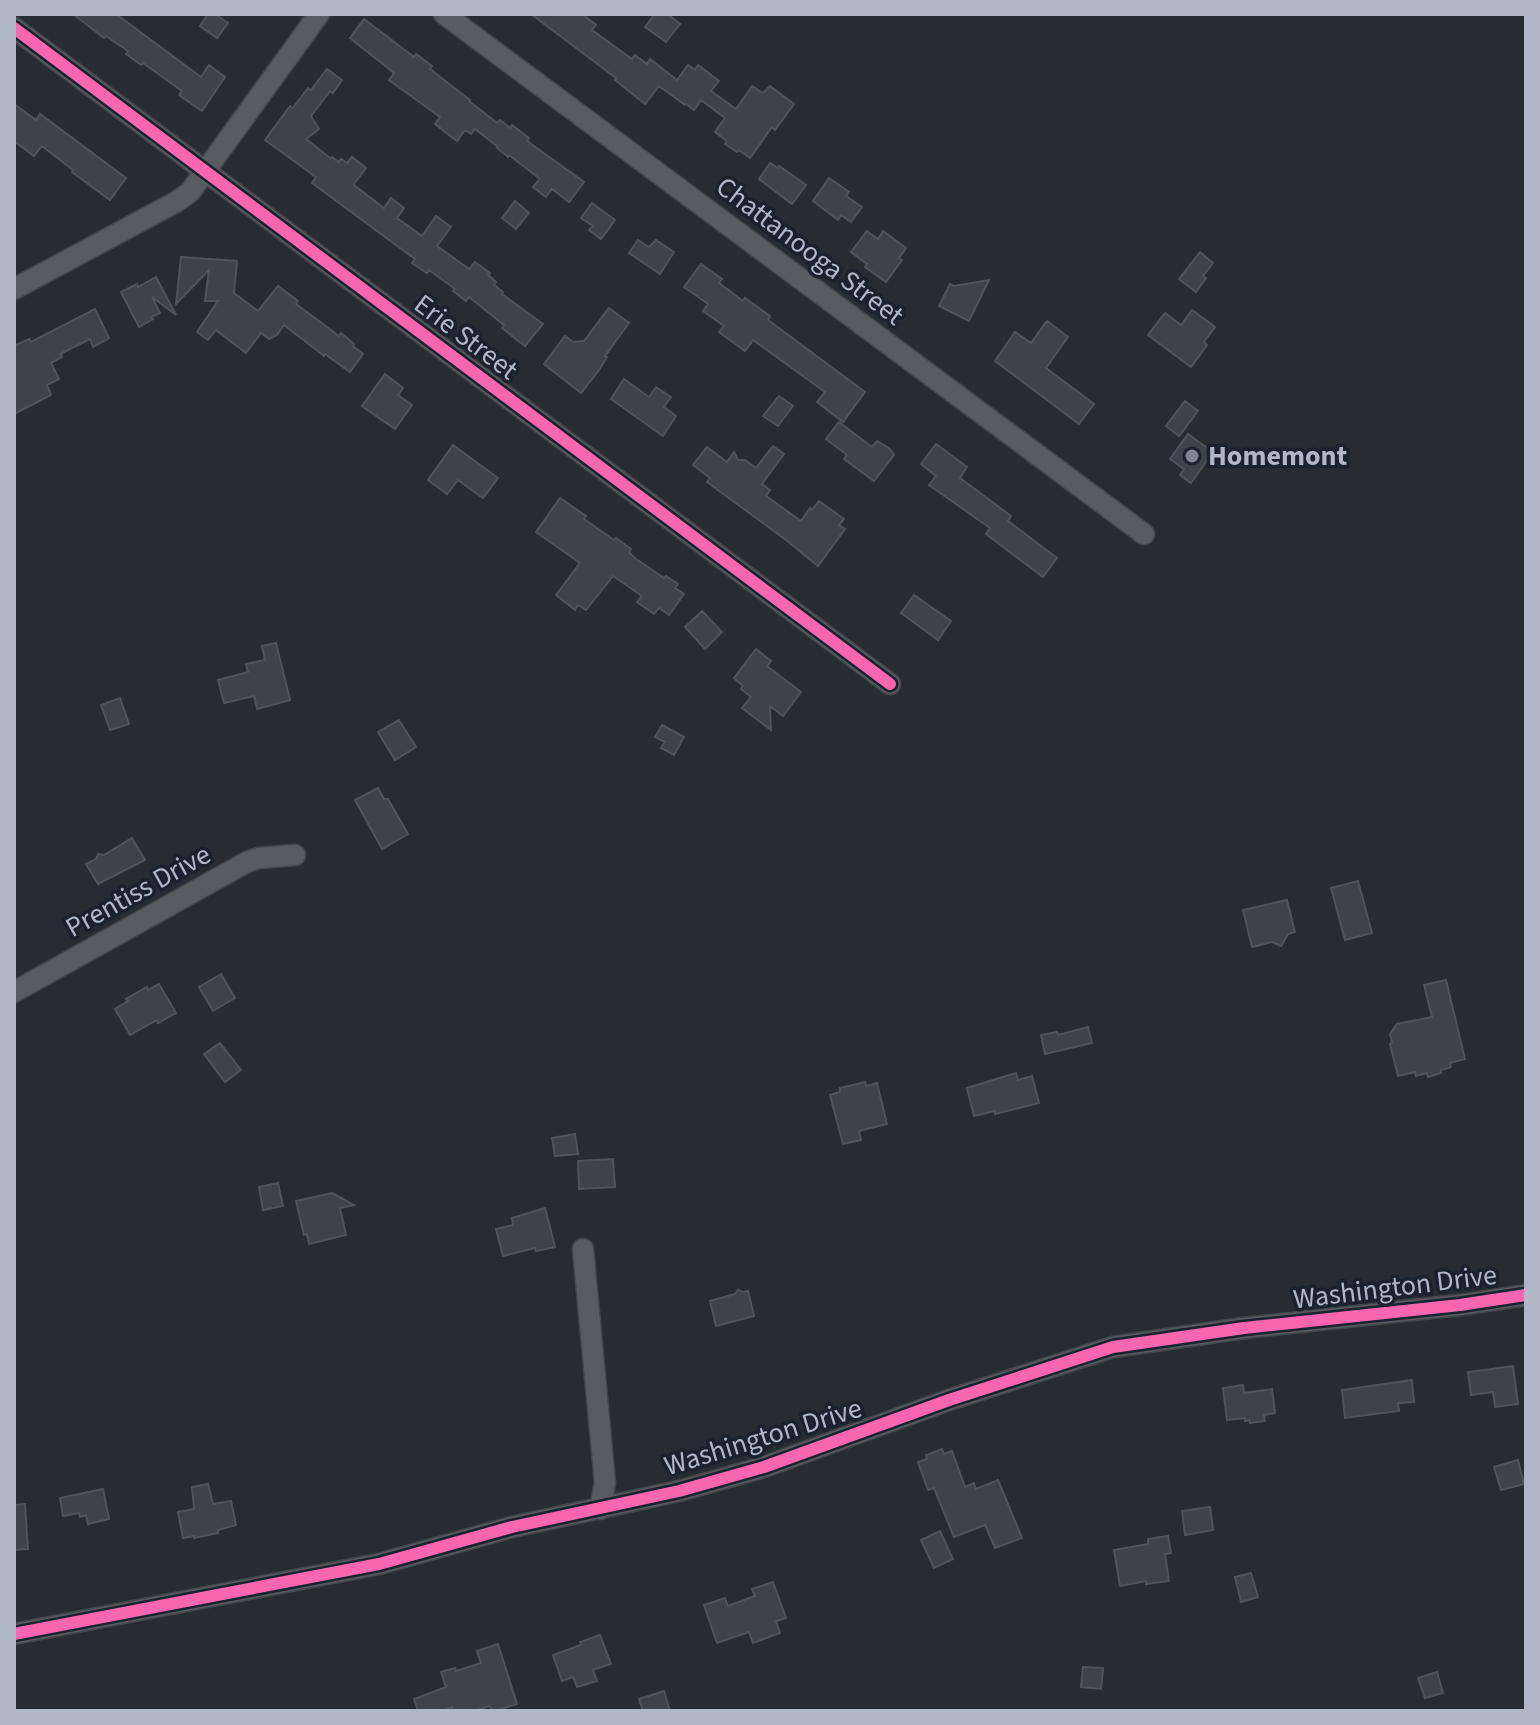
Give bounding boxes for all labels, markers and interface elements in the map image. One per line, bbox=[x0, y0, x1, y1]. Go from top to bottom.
street label: Chattanooga Street bbox=[708, 167, 913, 335]
street label: Erie Street bbox=[406, 285, 527, 390]
place label: Homemont bbox=[1208, 436, 1347, 476]
marker: Homemont bbox=[1183, 447, 1201, 465]
street label: Prentiss Drive bbox=[58, 835, 218, 947]
street label: Washington Drive bbox=[1291, 1255, 1499, 1319]
street label: Washington Drive bbox=[659, 1388, 867, 1486]

